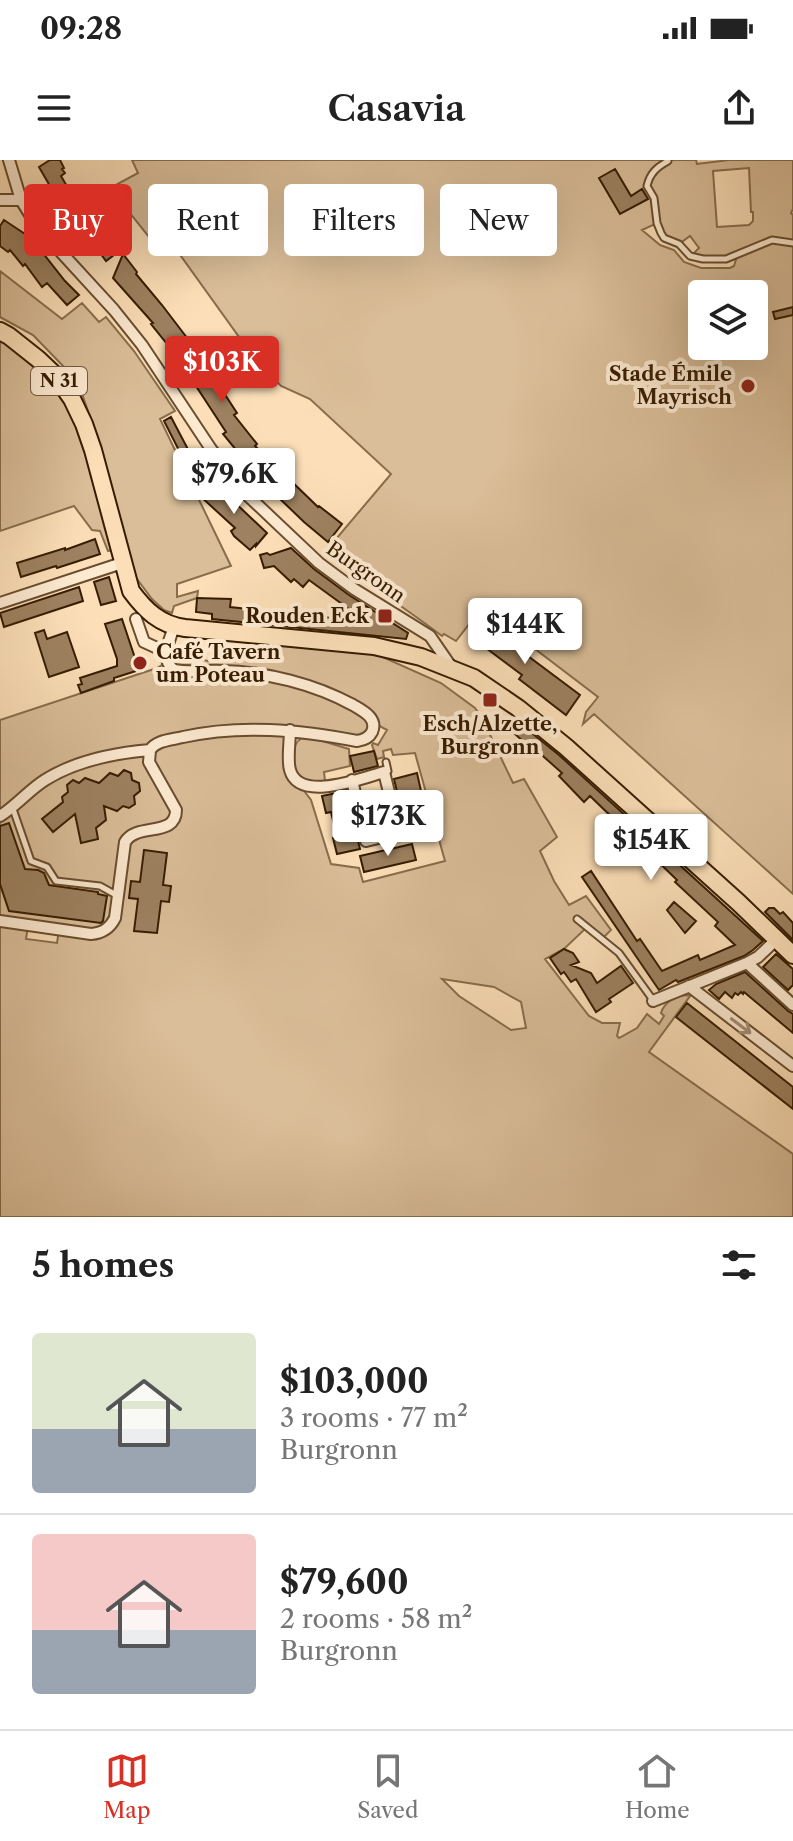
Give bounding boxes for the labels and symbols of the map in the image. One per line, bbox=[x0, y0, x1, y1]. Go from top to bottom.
pin: $103K bbox=[166, 336, 278, 404]
place label: Stade Émile Mayrisch bbox=[609, 361, 732, 409]
road number: N 31 bbox=[31, 367, 87, 395]
marker: Stade Émile Mayrisch bbox=[739, 377, 757, 395]
pin: $79.6K bbox=[169, 448, 299, 516]
street label: Burgronn bbox=[322, 536, 410, 608]
pin: $144K bbox=[469, 598, 581, 666]
place label: Rouden Eck bbox=[245, 604, 370, 628]
marker: Rouden Eck bbox=[376, 607, 394, 625]
place label: Café Tavern um Poteau bbox=[156, 640, 281, 687]
marker: Café Tavern um Poteau bbox=[131, 654, 149, 672]
marker: Esch/Alzette, Burgronn bbox=[481, 691, 499, 709]
place label: Esch/Alzette, Burgronn bbox=[423, 712, 557, 759]
pin: $173K bbox=[332, 790, 444, 858]
pin: $154K bbox=[595, 814, 707, 882]
one-way arrow bbox=[730, 1018, 751, 1035]

